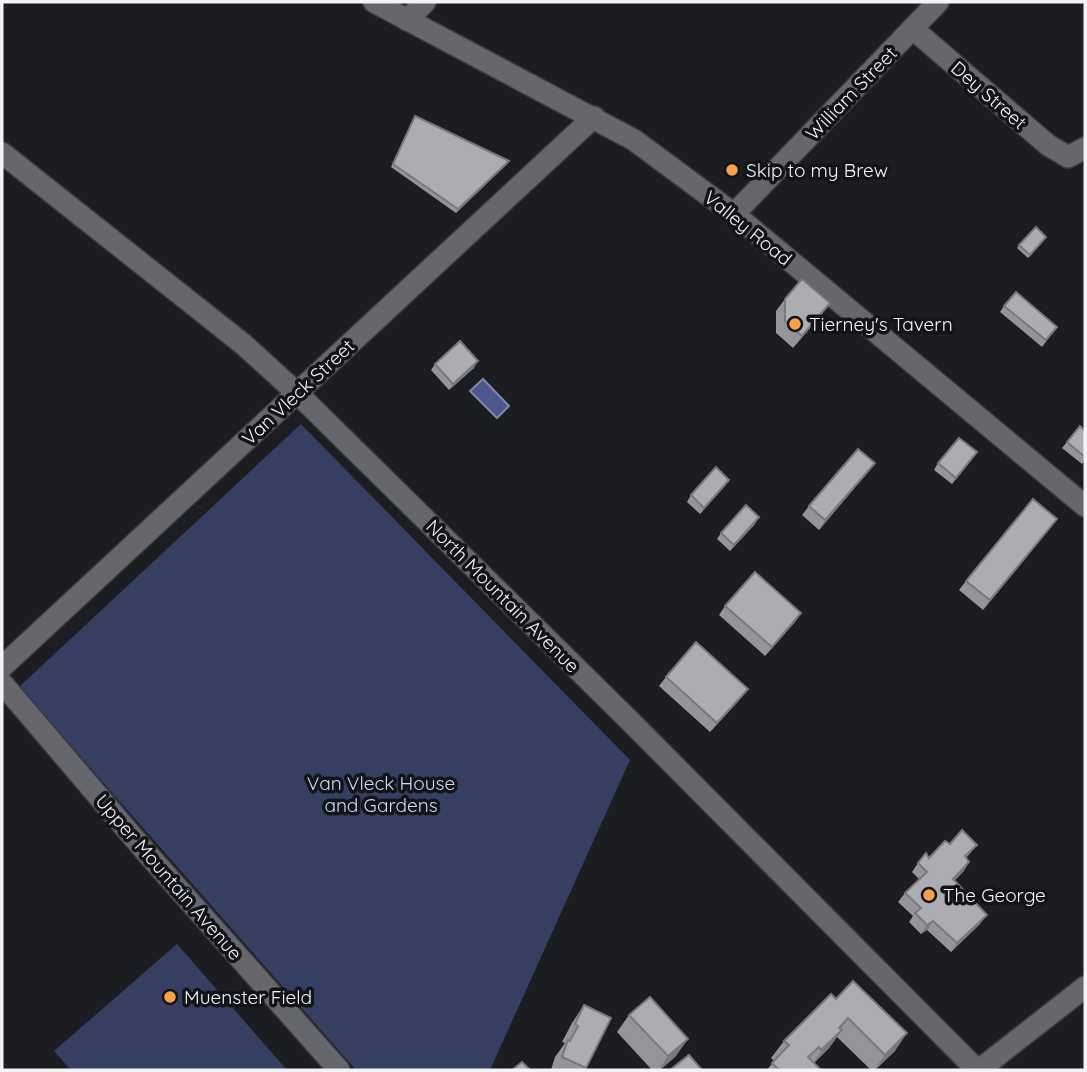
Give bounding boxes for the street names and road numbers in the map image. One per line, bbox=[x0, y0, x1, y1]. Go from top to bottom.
street label: William Street bbox=[800, 41, 902, 145]
street label: Dey Street bbox=[946, 56, 1032, 134]
street label: Valley Road bbox=[699, 185, 797, 271]
street label: Van Vleck Street bbox=[237, 334, 359, 450]
street label: North Mountain Avenue bbox=[421, 514, 585, 678]
street label: Upper Mountain Avenue bbox=[90, 789, 248, 965]

